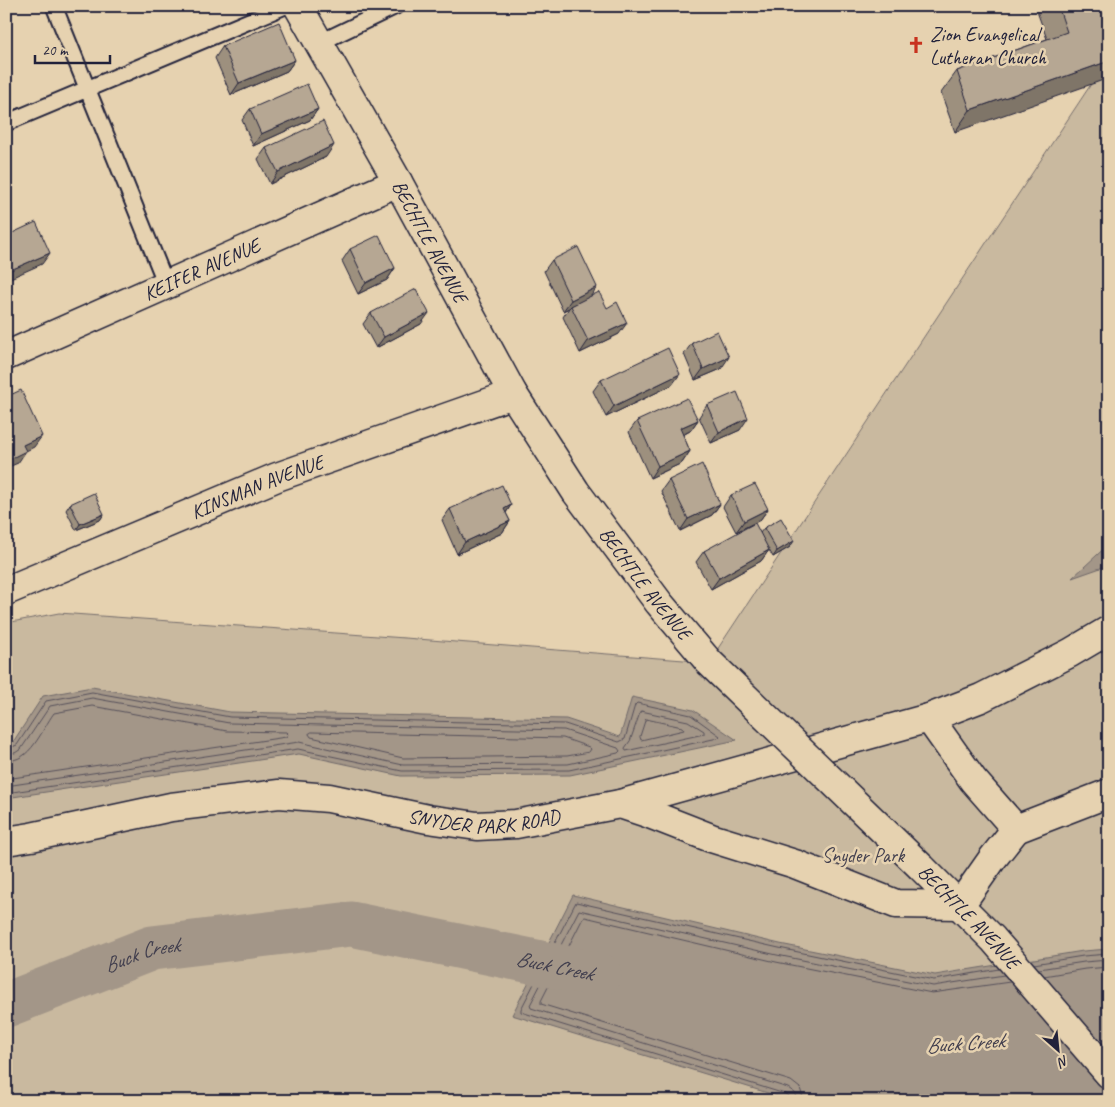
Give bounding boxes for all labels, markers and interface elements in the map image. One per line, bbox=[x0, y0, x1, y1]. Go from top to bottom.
place label: Zion Evangelical Lutheran Church bbox=[930, 22, 1047, 70]
scale bar bbox=[35, 32, 110, 64]
church icon: Zion Evangelical Lutheran Church bbox=[906, 35, 926, 55]
text: 20 m bbox=[42, 41, 69, 60]
street label: BECHTLE AVENUE bbox=[386, 176, 475, 310]
street label: KEIFER AVENUE bbox=[140, 232, 266, 306]
street label: KINSMAN AVENUE bbox=[187, 449, 330, 525]
street label: BECHTLE AVENUE bbox=[594, 522, 699, 647]
street label: SNYDER PARK ROAD bbox=[406, 803, 563, 839]
park label: Snyder Park bbox=[822, 843, 906, 868]
street label: BECHTLE AVENUE bbox=[913, 860, 1027, 977]
water label: Buck Creek bbox=[100, 931, 184, 979]
water label: Buck Creek bbox=[514, 945, 599, 987]
north arrow bbox=[1032, 1024, 1082, 1074]
water label: Buck Creek bbox=[925, 1027, 1008, 1059]
text: N bbox=[1054, 1052, 1071, 1072]

